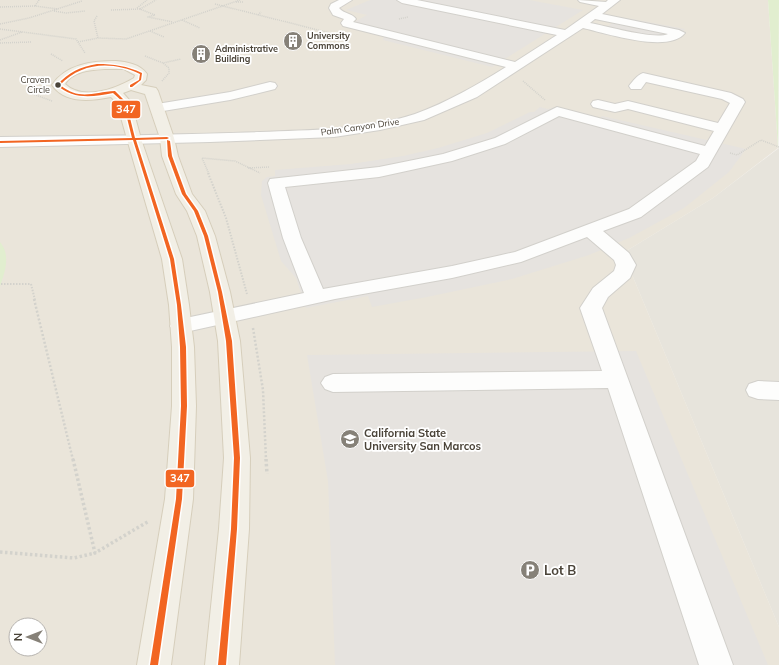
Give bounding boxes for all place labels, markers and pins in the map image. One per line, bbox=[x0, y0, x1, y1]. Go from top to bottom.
building icon: University Commons bbox=[282, 30, 304, 52]
place label: University Commons bbox=[307, 30, 350, 51]
building icon: Administrative Building bbox=[190, 43, 212, 65]
place label: Administrative Building bbox=[215, 43, 278, 64]
place label: Craven Circle bbox=[20, 74, 50, 95]
marker: Craven Circle bbox=[53, 80, 63, 90]
place label: California State University San Marcos bbox=[364, 426, 482, 453]
school or university icon: California State University San Marcos bbox=[339, 428, 361, 450]
parking icon: Lot B bbox=[519, 559, 541, 581]
place label: Lot B bbox=[544, 562, 576, 578]

